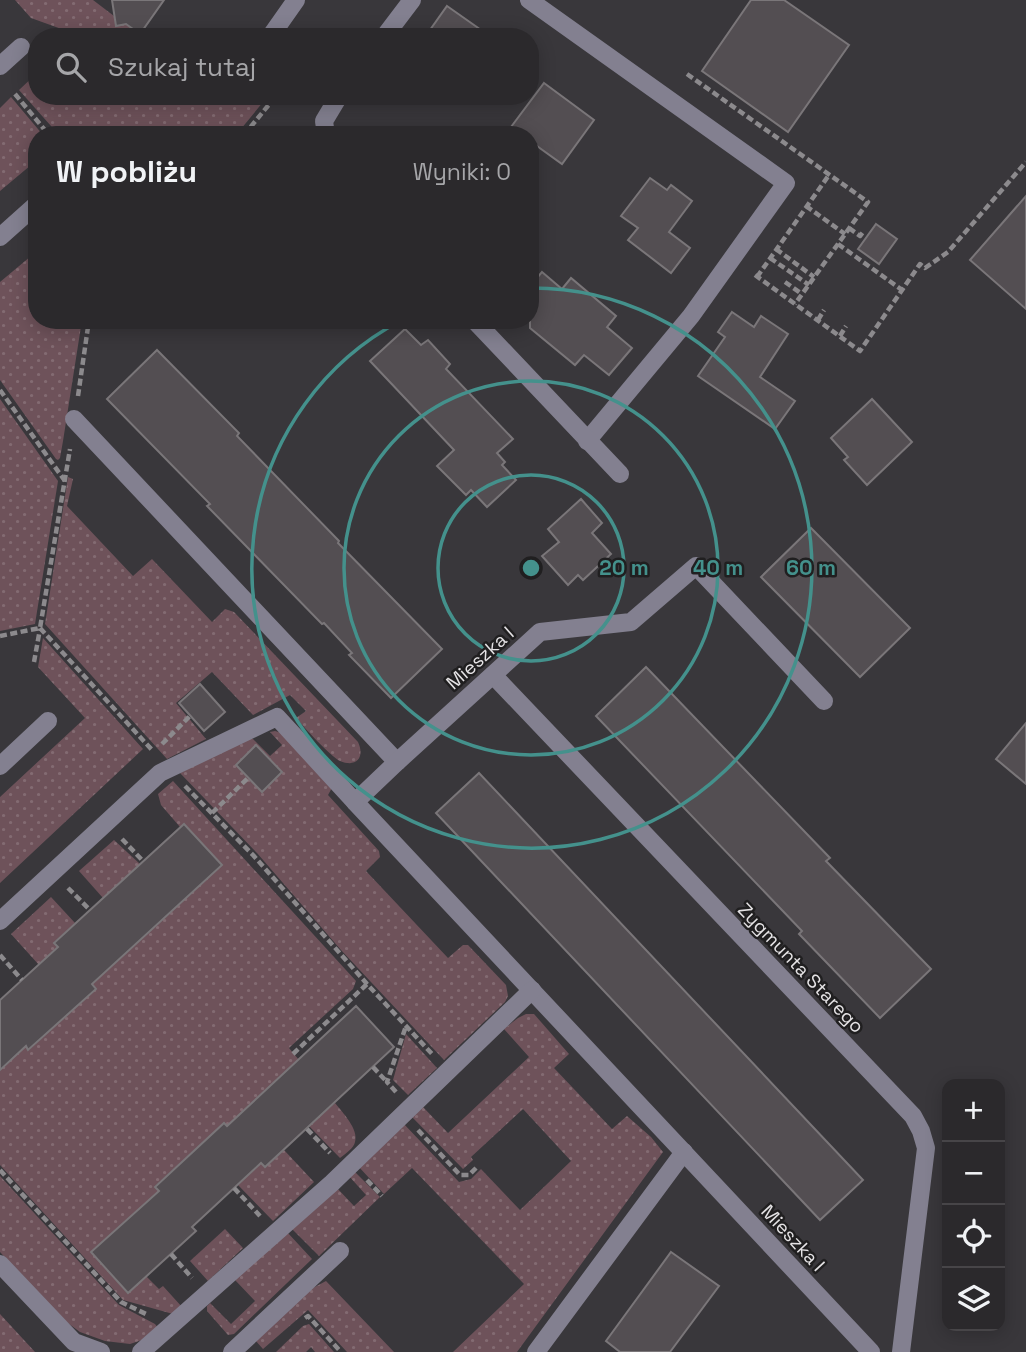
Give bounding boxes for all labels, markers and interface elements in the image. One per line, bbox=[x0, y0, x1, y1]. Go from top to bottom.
search box bbox=[28, 28, 539, 105]
icon: search bbox=[52, 48, 90, 86]
text: Szukaj tutaj bbox=[108, 50, 256, 84]
text: W pobliżu bbox=[56, 152, 197, 191]
text: Wyniki: 0 bbox=[413, 157, 511, 187]
text: 20 m bbox=[599, 554, 649, 581]
text: 40 m bbox=[693, 554, 743, 581]
text: 60 m bbox=[786, 554, 836, 581]
centre of rings bbox=[519, 556, 543, 580]
street label: Mieszka I bbox=[441, 621, 519, 695]
street label: Zygmunta Starego bbox=[732, 898, 870, 1038]
map controls bbox=[942, 1079, 1005, 1331]
button: + bbox=[942, 1079, 1005, 1142]
button: − bbox=[942, 1142, 1005, 1205]
street label: Mieszka I bbox=[756, 1199, 830, 1277]
button: locate bbox=[942, 1205, 1005, 1268]
button: layers bbox=[942, 1268, 1005, 1331]

